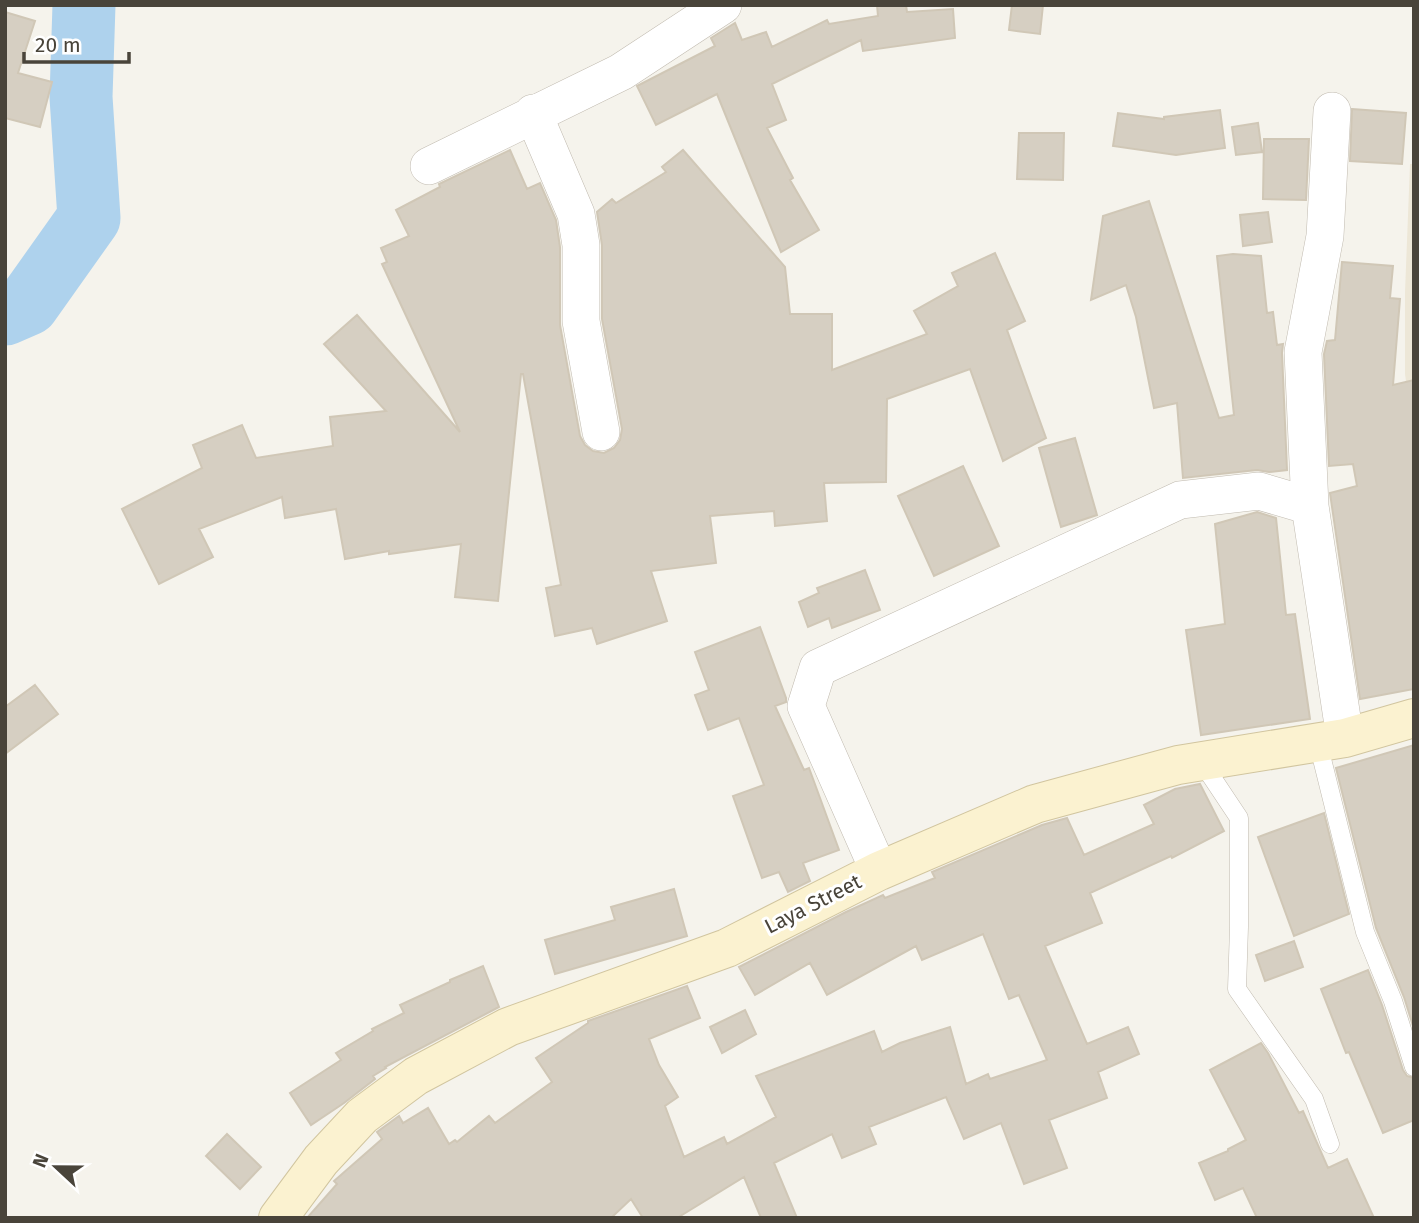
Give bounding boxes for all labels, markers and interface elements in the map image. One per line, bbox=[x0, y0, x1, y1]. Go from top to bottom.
scale bar bbox=[24, 21, 130, 65]
text: 20 m bbox=[35, 32, 81, 58]
street label: Laya Street bbox=[760, 868, 866, 939]
north arrow bbox=[21, 1132, 91, 1202]
text: N bbox=[28, 1151, 54, 1171]

